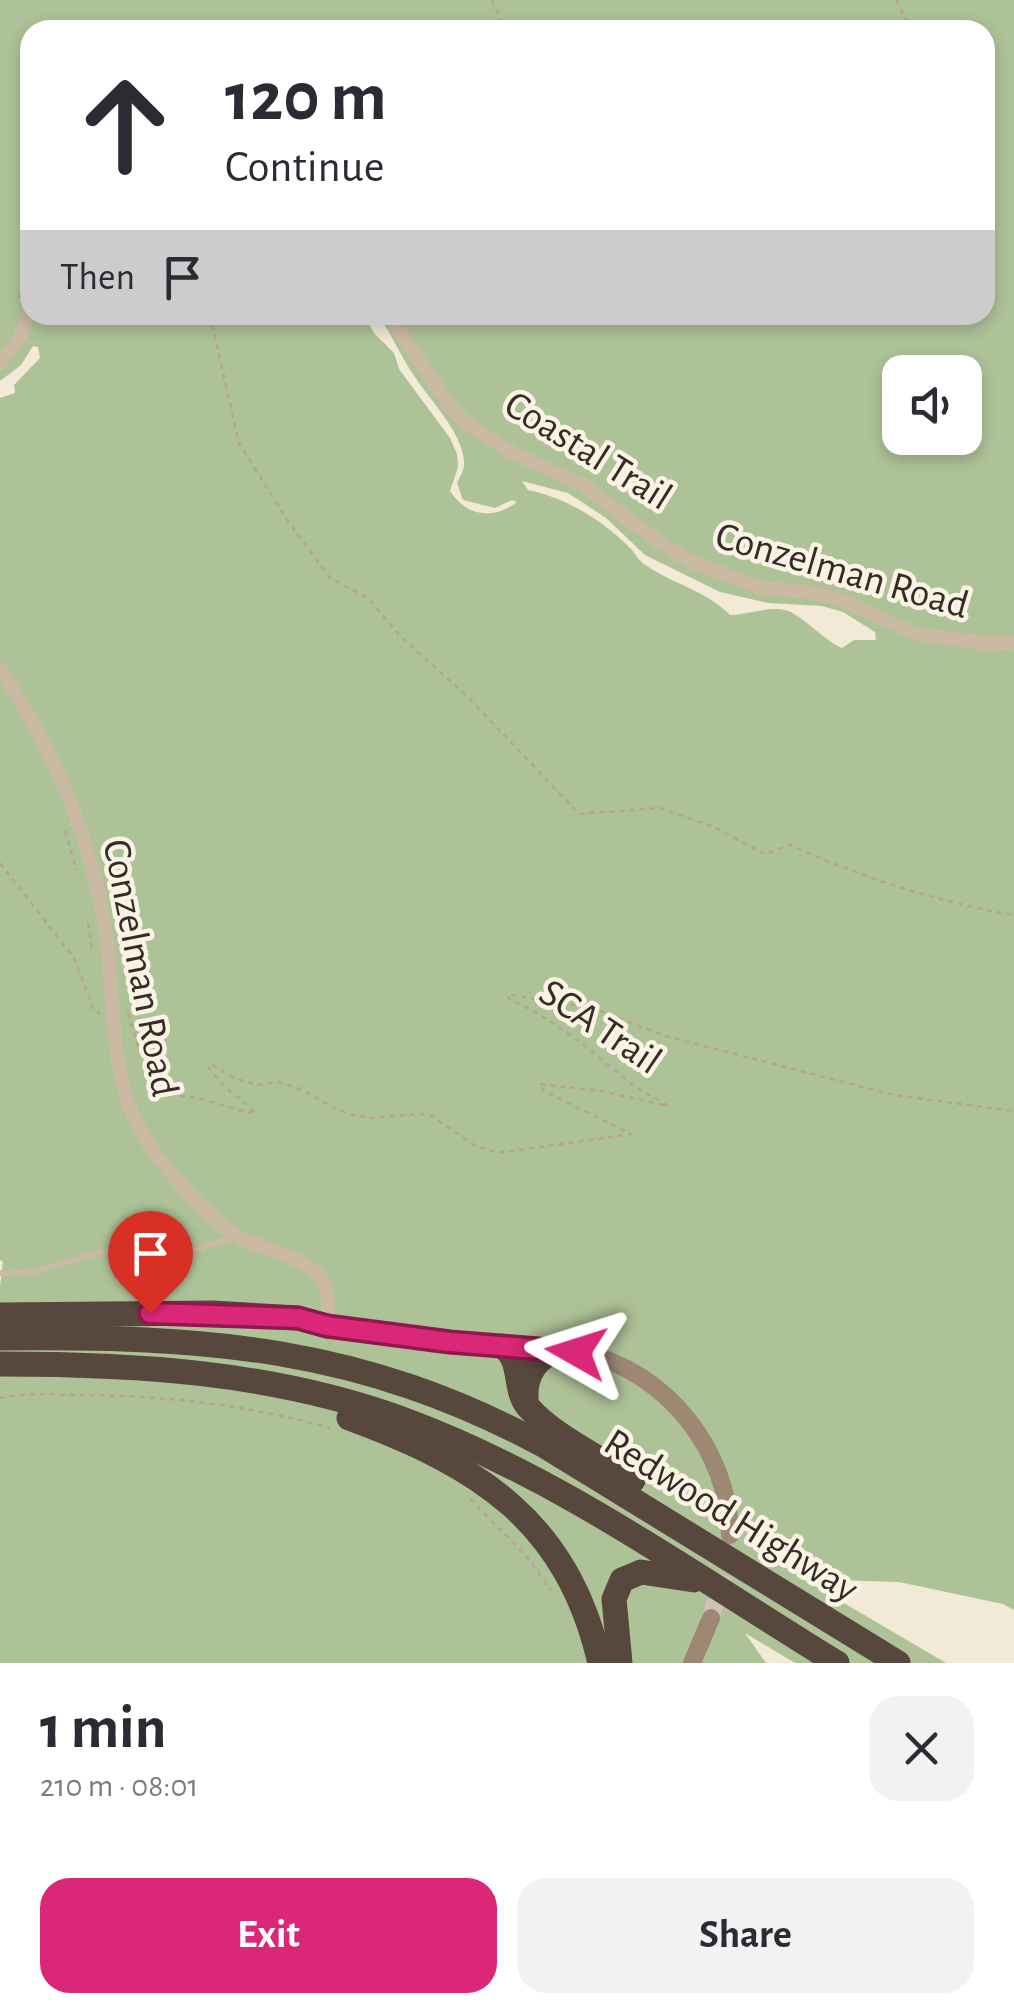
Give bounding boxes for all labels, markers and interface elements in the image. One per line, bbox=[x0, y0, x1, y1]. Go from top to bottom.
icon: ahead bbox=[60, 60, 190, 190]
text: 120 m bbox=[225, 63, 387, 133]
text: Continue bbox=[225, 145, 384, 190]
icon: arrive bbox=[155, 250, 210, 305]
text: Then bbox=[60, 259, 135, 297]
map controls bbox=[882, 355, 982, 455]
button: sound bbox=[882, 355, 982, 455]
street label: Coastal Trail bbox=[498, 384, 678, 518]
street label: Conzelman Road bbox=[711, 516, 973, 626]
street label: Conzelman Road bbox=[95, 836, 185, 1100]
street label: SCA Trail bbox=[532, 972, 668, 1082]
pin bbox=[108, 1211, 193, 1314]
icon: arrive bbox=[123, 1226, 178, 1281]
position arrow bbox=[524, 1300, 628, 1404]
street label: Redwood Highway bbox=[597, 1422, 865, 1610]
button: close bbox=[869, 1696, 974, 1801]
text: 1 min bbox=[40, 1699, 166, 1759]
text: 210 m · 08:01 bbox=[40, 1770, 199, 1802]
button: Exit bbox=[40, 1878, 497, 1993]
button: Share bbox=[517, 1878, 974, 1993]

